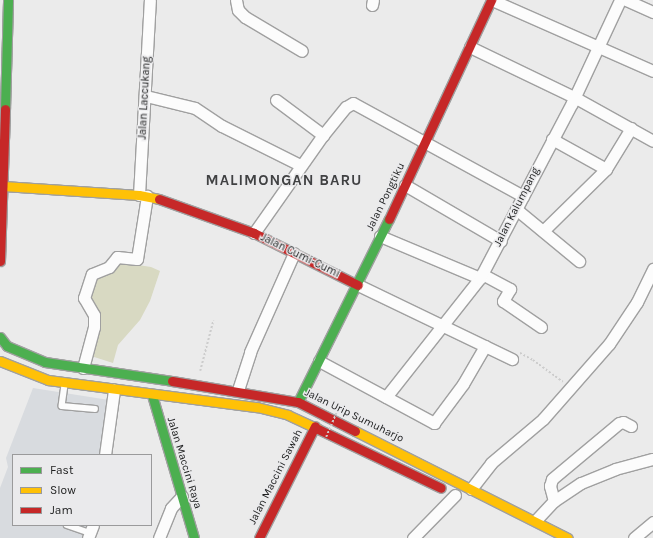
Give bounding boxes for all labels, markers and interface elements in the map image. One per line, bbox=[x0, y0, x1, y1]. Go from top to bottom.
street label: Jalan Laccukang bbox=[136, 56, 154, 140]
street label: Jalan Pongtiku bbox=[364, 161, 408, 233]
street label: Jalan Kalumpang bbox=[491, 165, 543, 249]
district label: MALIMONGAN BARU bbox=[206, 172, 362, 190]
street label: Jalan Cumi-Cumi bbox=[258, 231, 342, 281]
street label: Jalan Urip Sumuharjo bbox=[302, 386, 406, 446]
street label: Jalan Maccini Raya bbox=[164, 415, 204, 511]
street label: Jalan Maccini Sawah bbox=[246, 427, 306, 527]
legend bbox=[12, 454, 152, 526]
text: Fast bbox=[50, 463, 73, 477]
text: Slow bbox=[50, 483, 76, 497]
text: Jam bbox=[50, 503, 73, 517]

